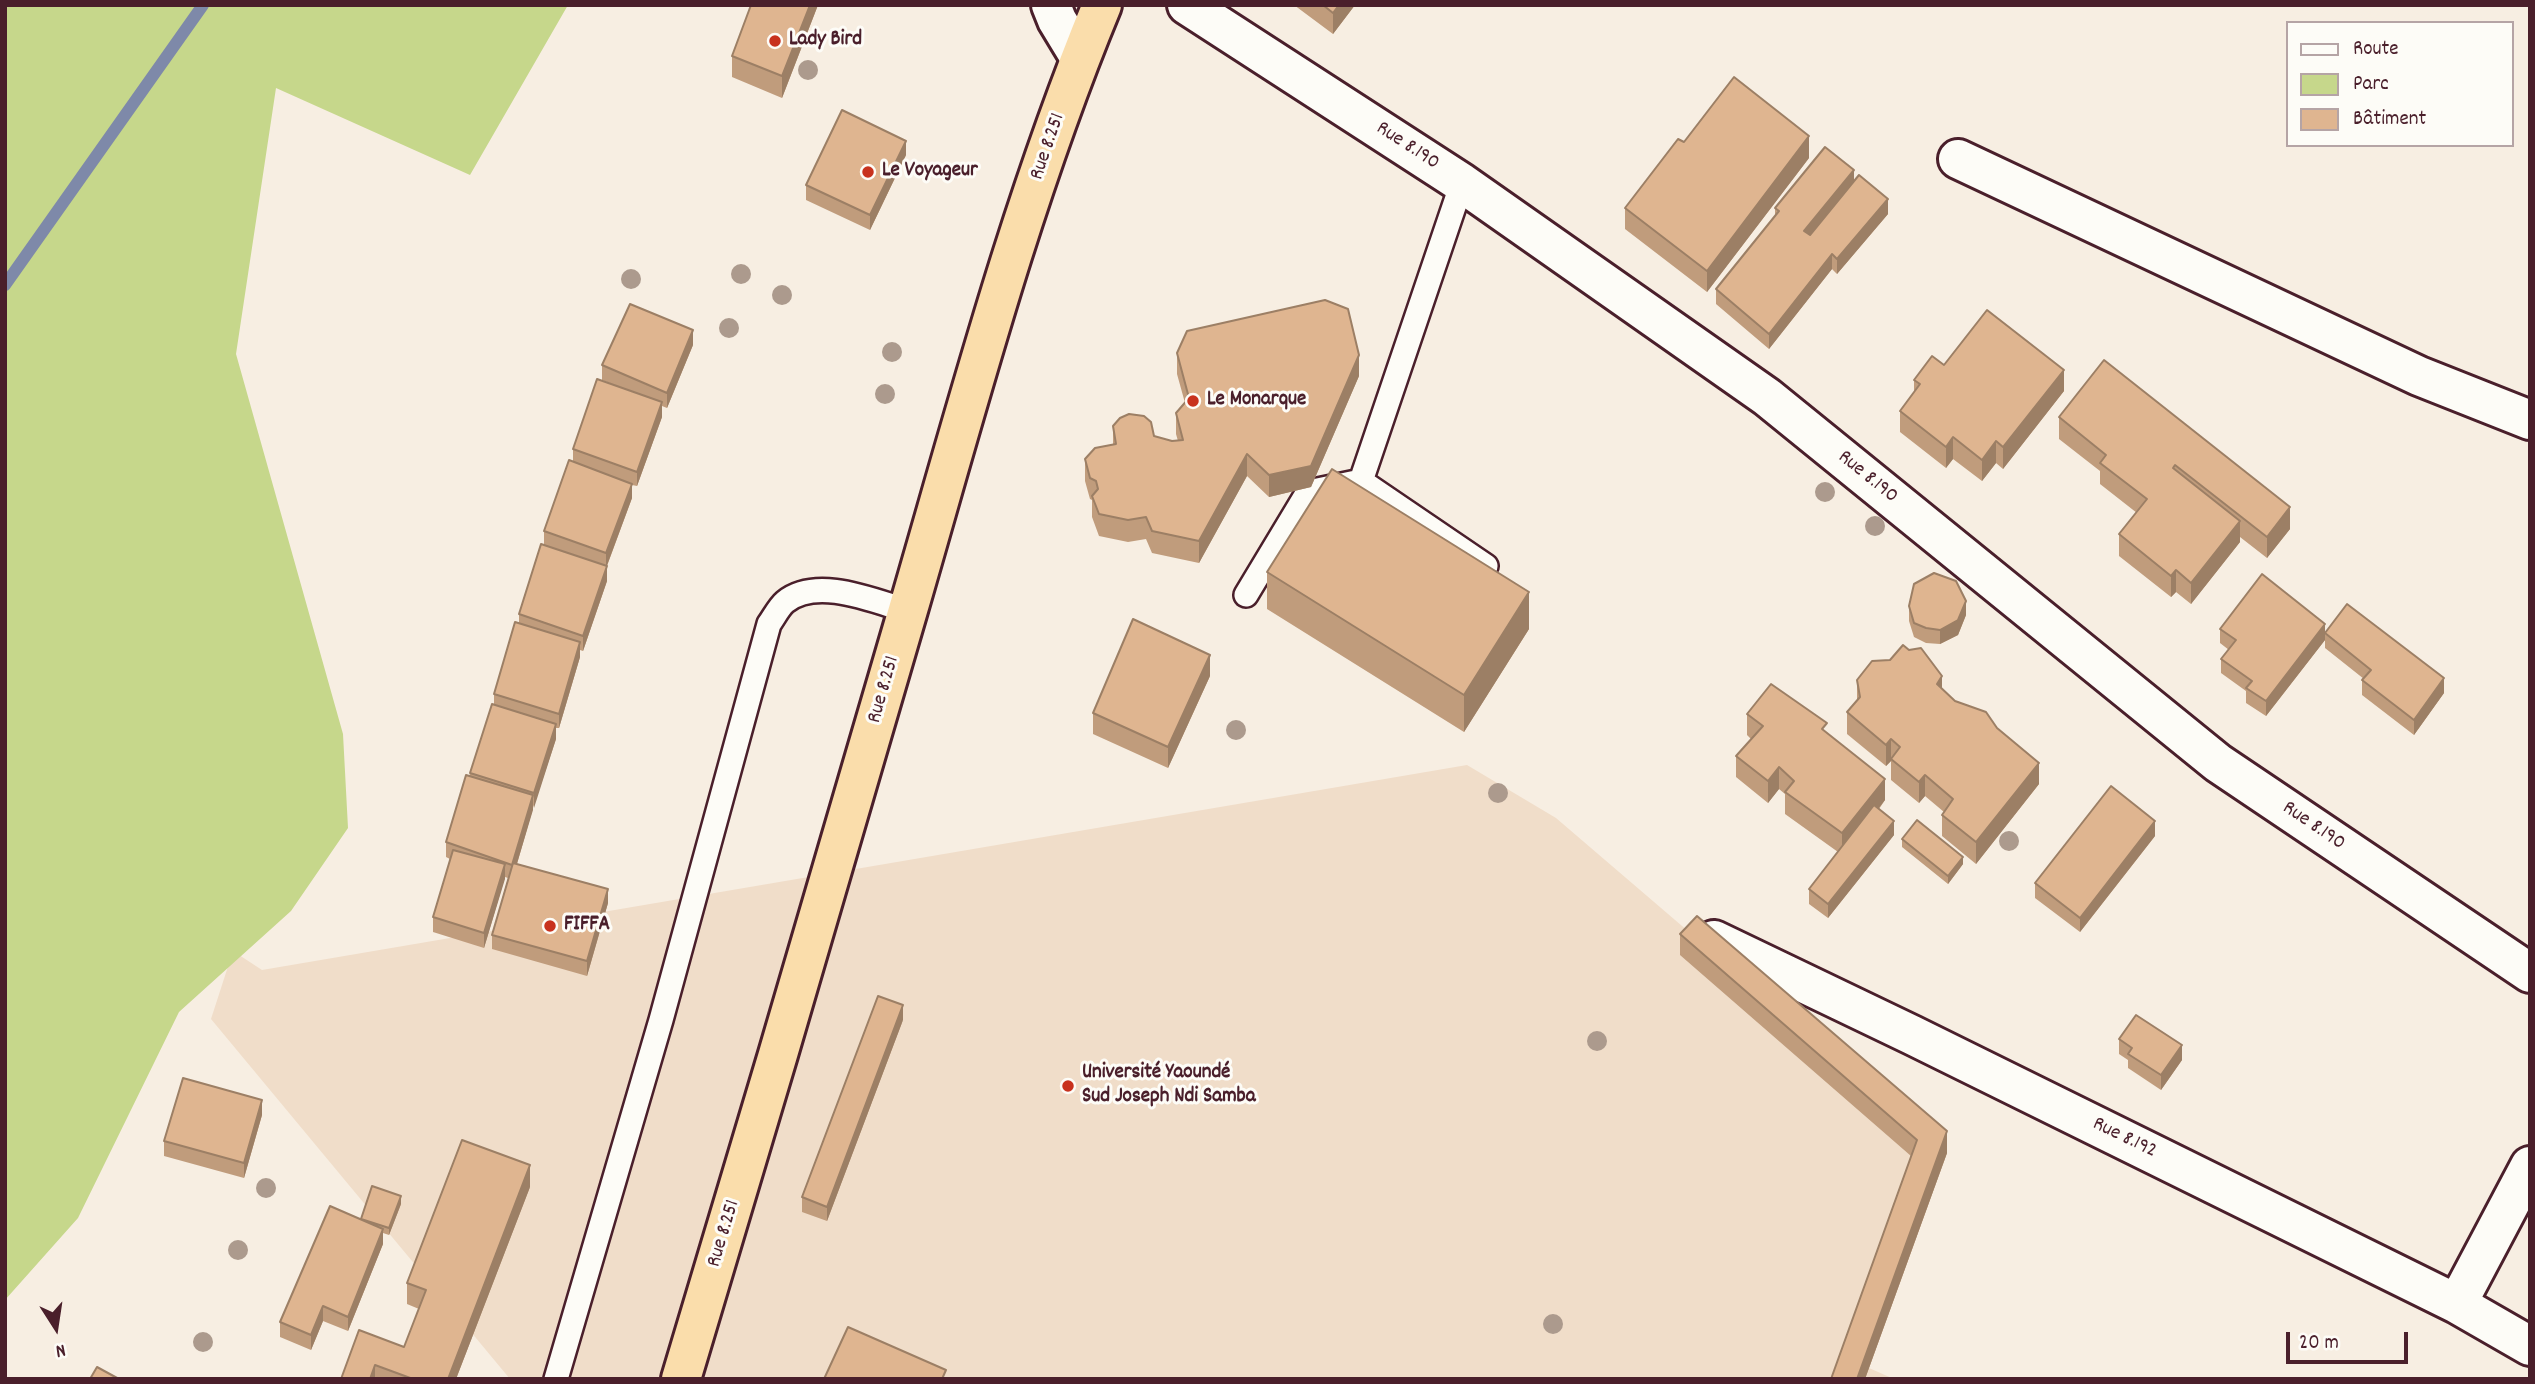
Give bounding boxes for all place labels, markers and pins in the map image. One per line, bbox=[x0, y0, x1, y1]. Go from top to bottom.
place label: Lady Bird bbox=[789, 28, 862, 54]
marker: Lady Bird bbox=[767, 33, 783, 49]
place label: Le Voyageur bbox=[882, 159, 978, 185]
marker: Le Voyageur bbox=[860, 164, 876, 180]
place label: Le Monarque bbox=[1207, 388, 1306, 414]
marker: Le Monarque bbox=[1185, 393, 1201, 409]
place label: FIFFA bbox=[564, 913, 610, 939]
marker: FIFFA bbox=[542, 918, 558, 934]
place label: Université Yaoundé Sud Joseph Ndi Samba bbox=[1082, 1061, 1256, 1111]
marker: Université Yaoundé Sud Joseph Ndi Samba bbox=[1060, 1078, 1076, 1094]

